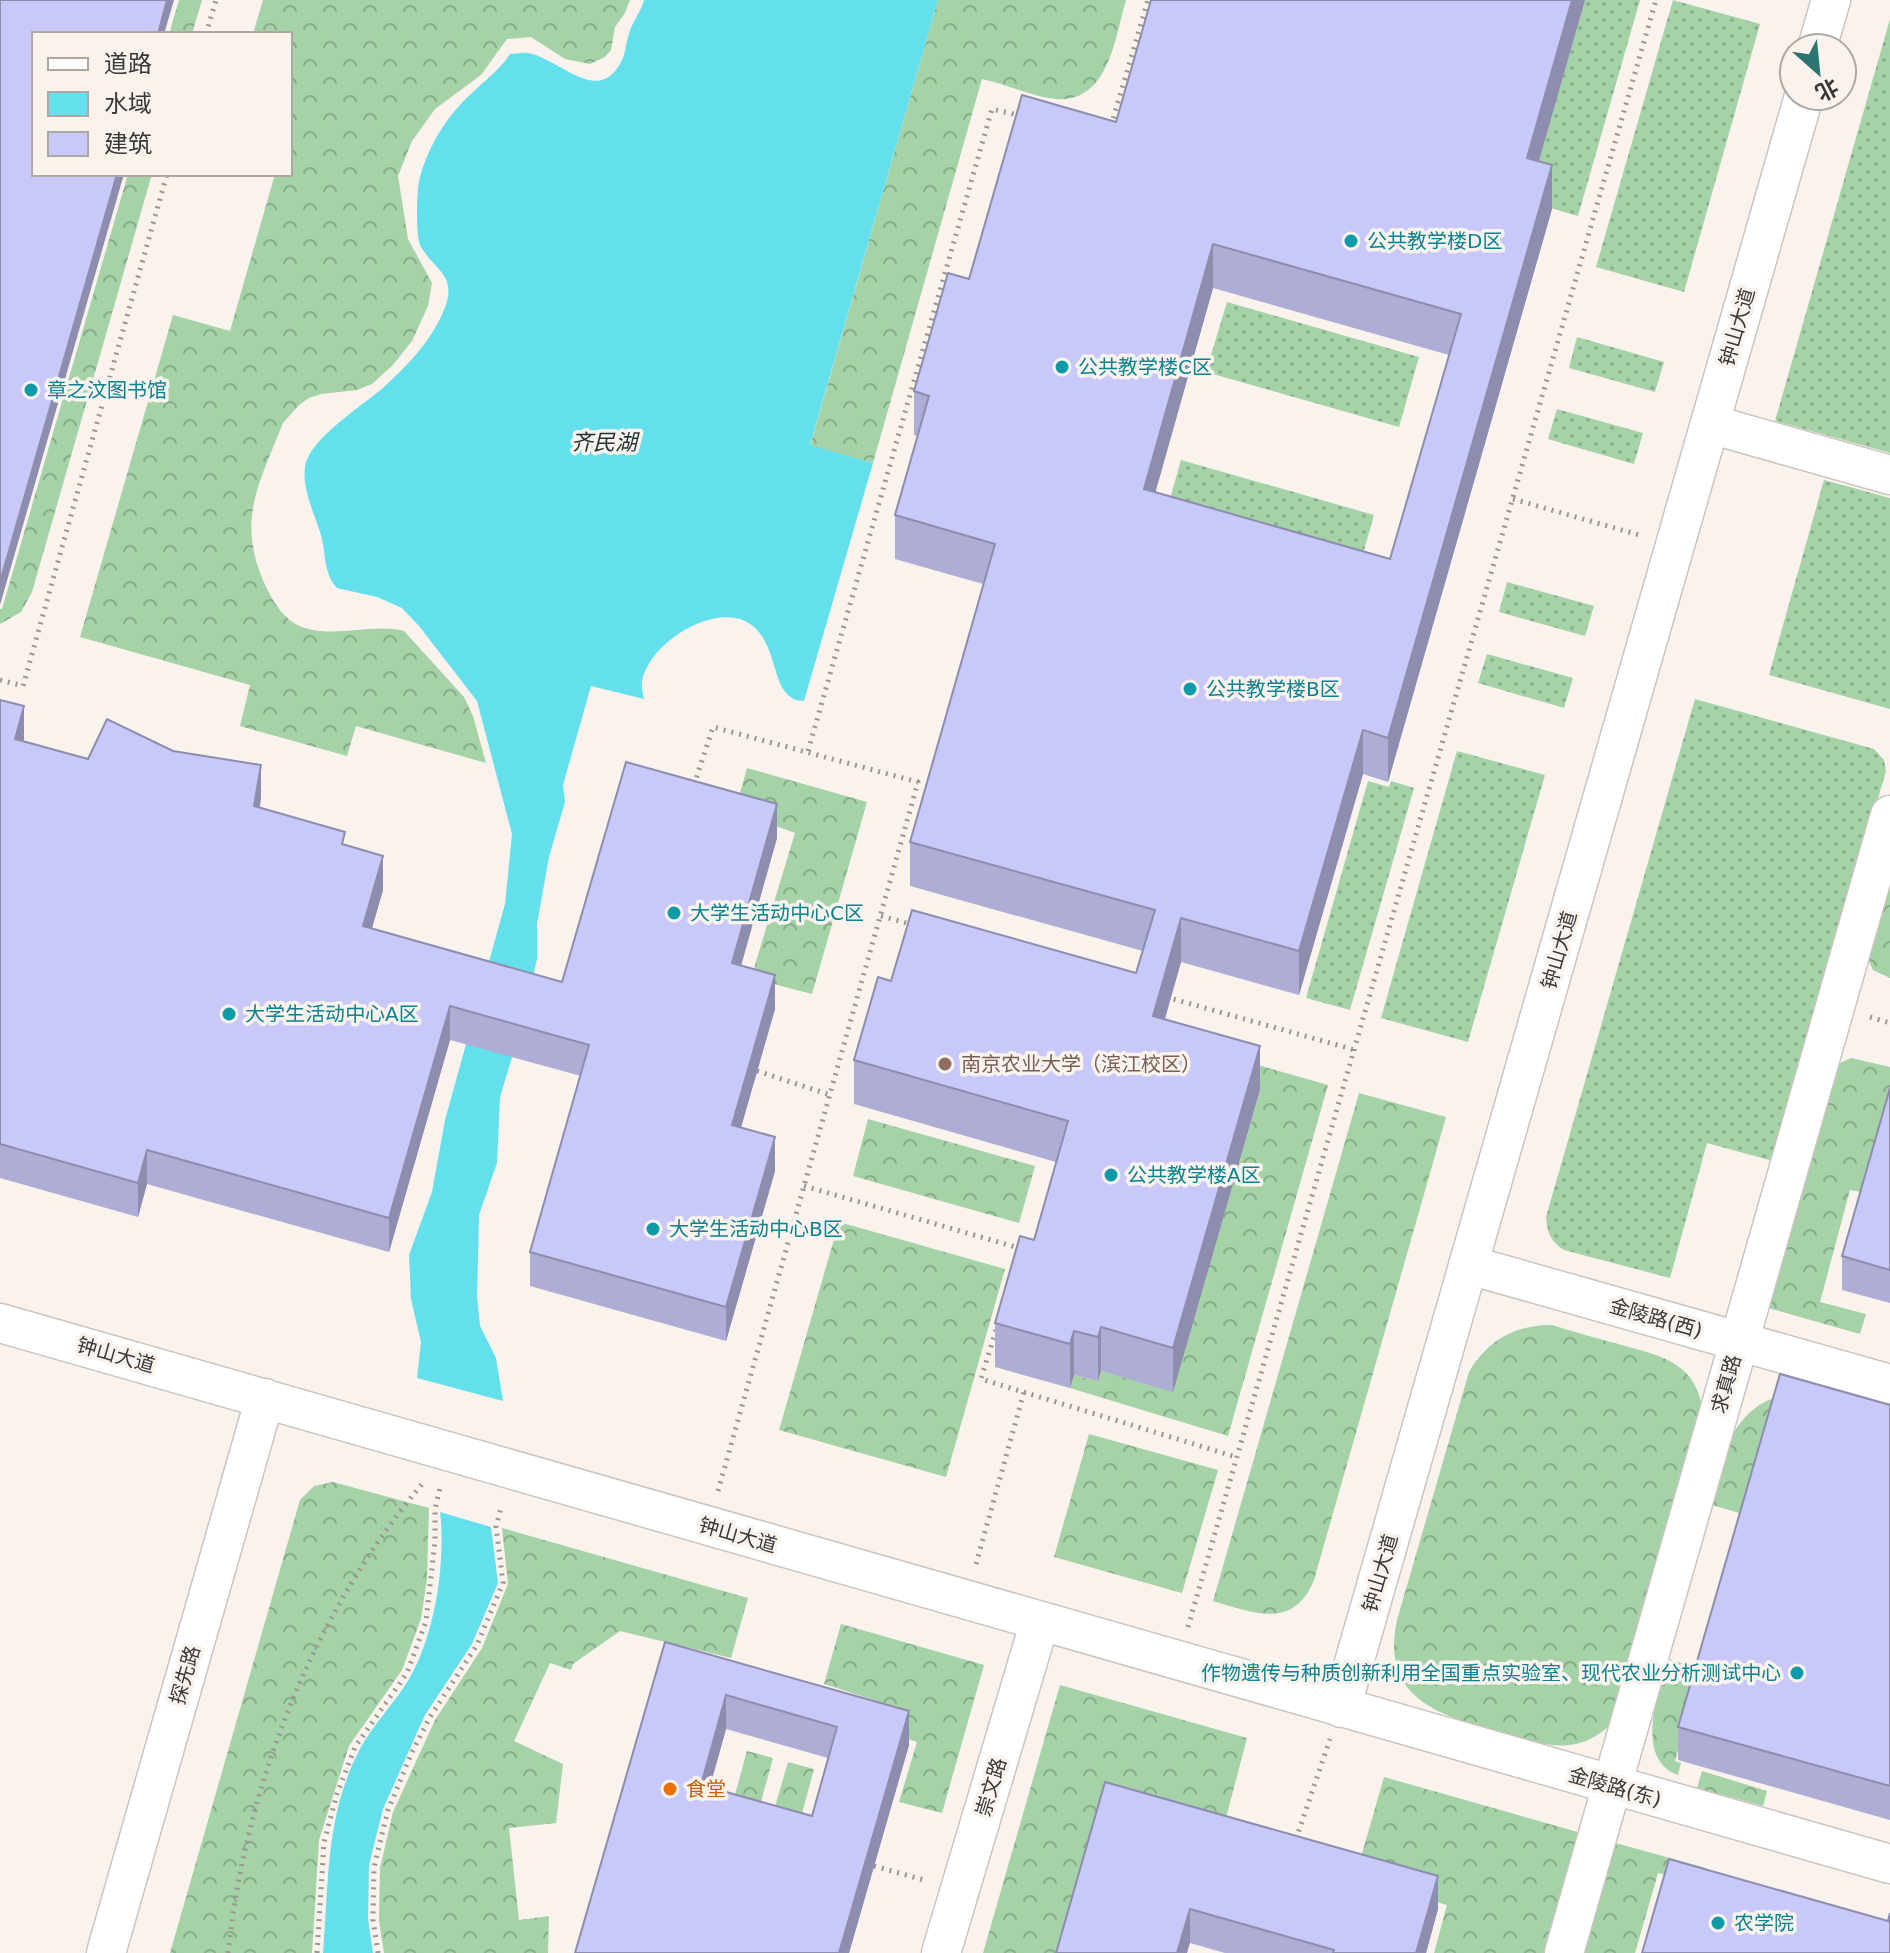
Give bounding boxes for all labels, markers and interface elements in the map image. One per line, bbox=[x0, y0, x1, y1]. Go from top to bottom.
legend bbox=[32, 32, 292, 176]
north arrow bbox=[1778, 32, 1858, 112]
text: 道路 bbox=[104, 50, 152, 78]
text: 北 bbox=[1811, 73, 1842, 106]
text: 水域 bbox=[104, 90, 152, 118]
text: 建筑 bbox=[104, 130, 152, 158]
place label: 公共教学楼D区 bbox=[1367, 229, 1502, 253]
marker: 公共教学楼D区 bbox=[1342, 232, 1360, 250]
street label: 钟山大道 bbox=[1714, 285, 1760, 369]
place label: 公共教学楼C区 bbox=[1078, 355, 1212, 379]
marker: 公共教学楼C区 bbox=[1053, 358, 1071, 376]
place label: 章之汶图书馆 bbox=[47, 378, 167, 402]
marker: 章之汶图书馆 bbox=[22, 381, 40, 399]
water label: 齐民湖 bbox=[571, 430, 640, 455]
place label: 公共教学楼B区 bbox=[1206, 677, 1340, 701]
marker: 公共教学楼B区 bbox=[1181, 680, 1199, 698]
place label: 大学生活动中心C区 bbox=[690, 901, 864, 925]
marker: 大学生活动中心C区 bbox=[665, 904, 683, 922]
street label: 钟山大道 bbox=[1536, 908, 1582, 992]
place label: 大学生活动中心A区 bbox=[245, 1002, 419, 1026]
marker: 大学生活动中心A区 bbox=[220, 1005, 238, 1023]
place label: 南京农业大学（滨江校区） bbox=[961, 1052, 1201, 1076]
marker: 南京农业大学（滨江校区） bbox=[936, 1055, 954, 1073]
place label: 公共教学楼A区 bbox=[1127, 1163, 1261, 1187]
marker: 公共教学楼A区 bbox=[1102, 1166, 1120, 1184]
place label: 大学生活动中心B区 bbox=[669, 1217, 843, 1241]
marker: 大学生活动中心B区 bbox=[644, 1220, 662, 1238]
street label: 金陵路(西) bbox=[1607, 1293, 1705, 1343]
street label: 钟山大道 bbox=[74, 1332, 158, 1378]
street label: 求真路 bbox=[1706, 1352, 1746, 1416]
street label: 钟山大道 bbox=[696, 1512, 780, 1558]
street label: 钟山大道 bbox=[1357, 1531, 1403, 1615]
street label: 探先路 bbox=[165, 1643, 205, 1707]
place label: 作物遗传与种质创新利用全国重点实验室、现代农业分析测试中心 bbox=[1201, 1661, 1781, 1685]
marker: 作物遗传与种质创新利用全国重点实验室、现代农业分析测试中心 bbox=[1788, 1664, 1806, 1682]
street label: 崇文路 bbox=[971, 1755, 1011, 1819]
street label: 金陵路(东) bbox=[1566, 1762, 1664, 1812]
place label: 食堂 bbox=[686, 1777, 726, 1801]
marker: 食堂 bbox=[661, 1780, 679, 1798]
place label: 农学院 bbox=[1734, 1911, 1794, 1935]
marker: 农学院 bbox=[1709, 1914, 1727, 1932]

